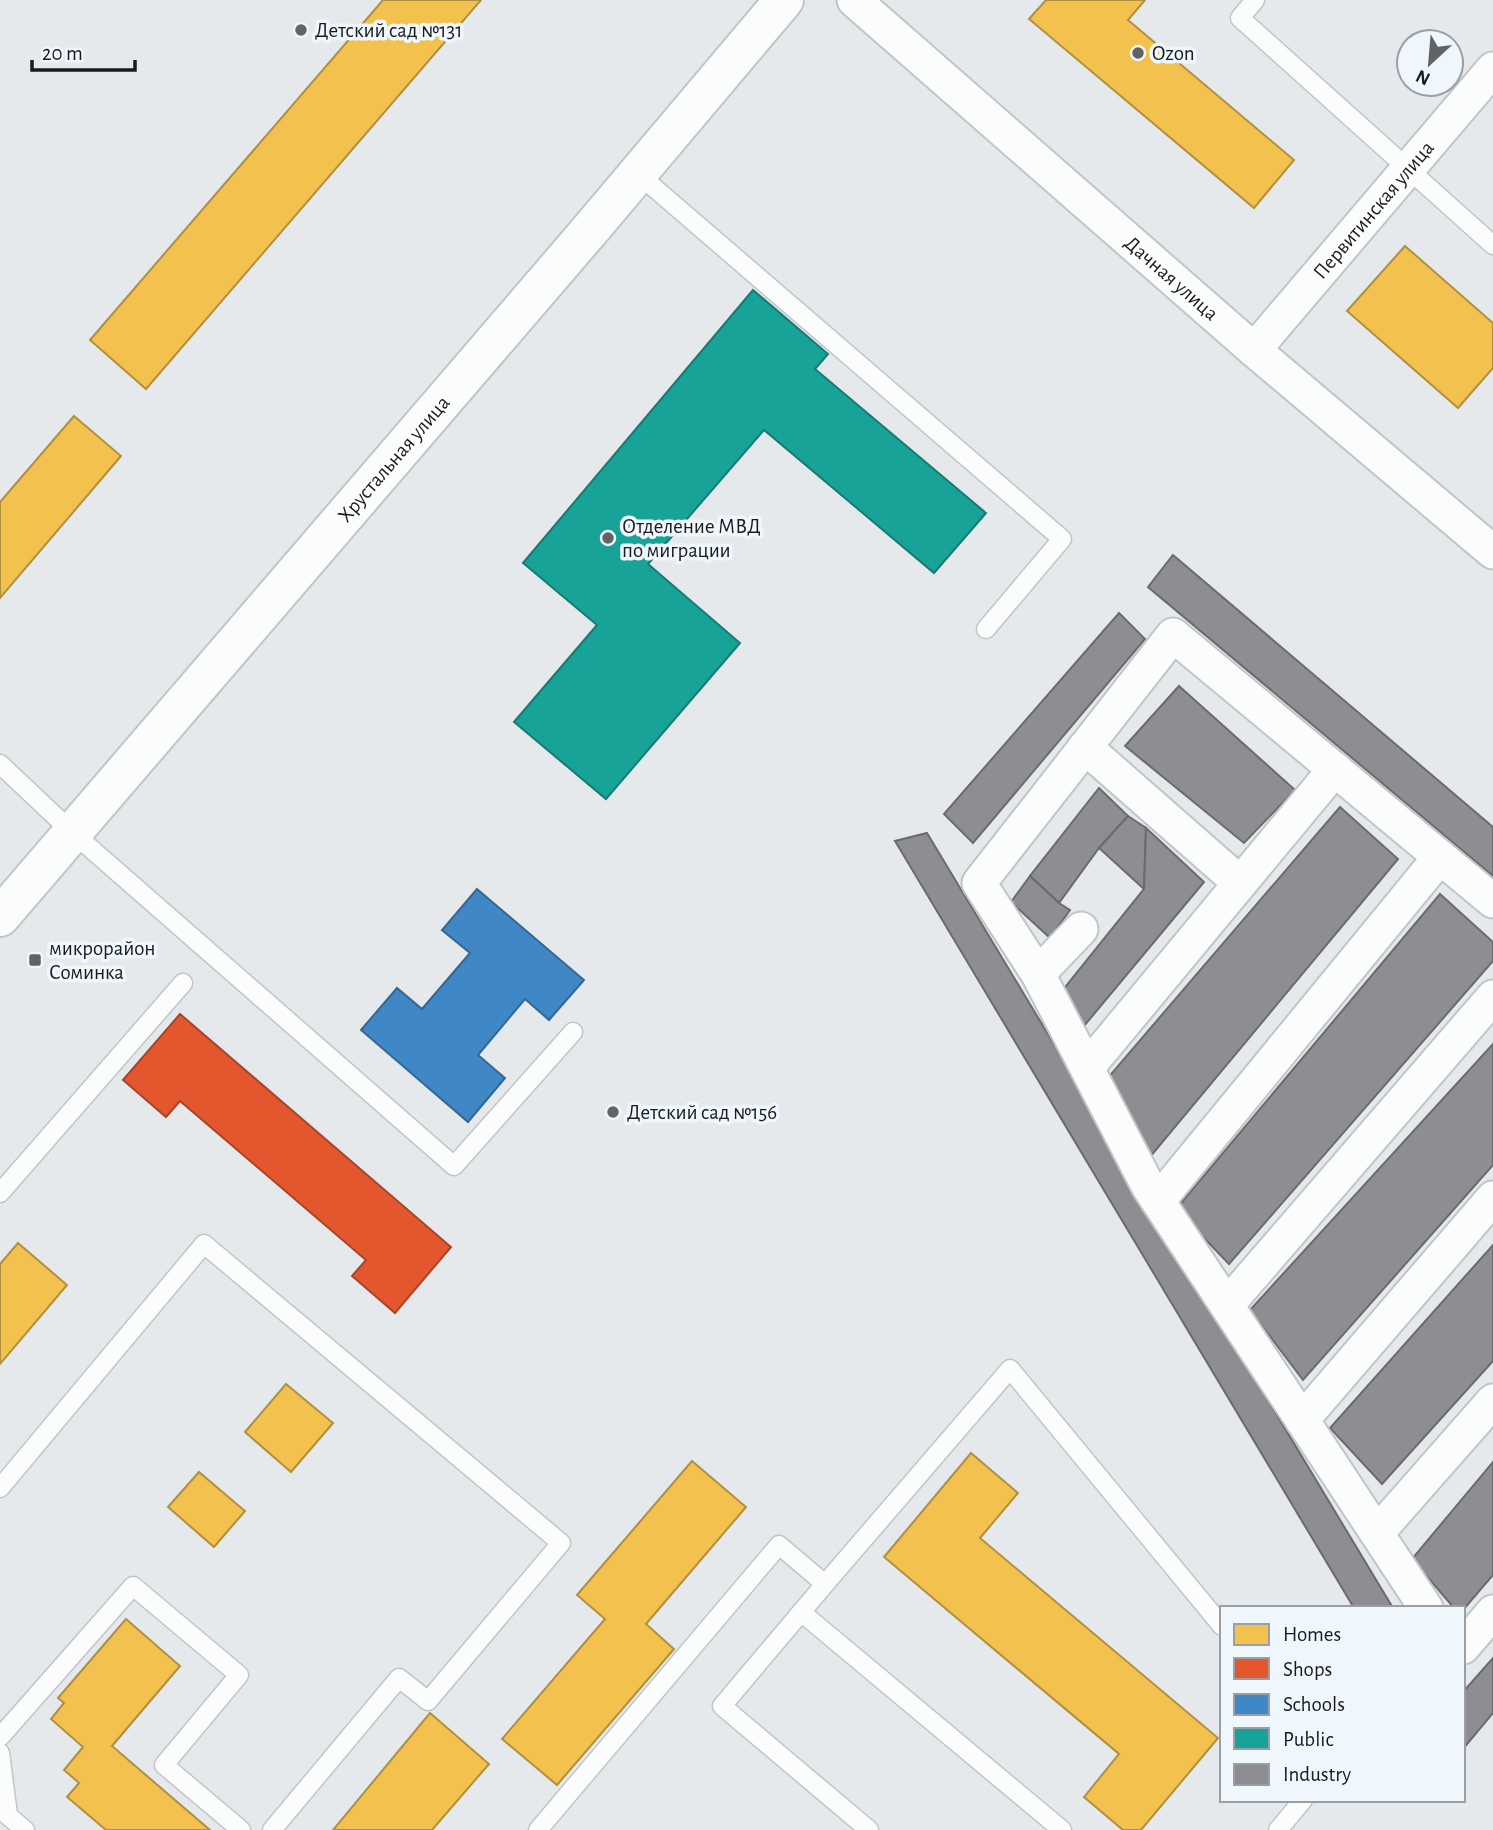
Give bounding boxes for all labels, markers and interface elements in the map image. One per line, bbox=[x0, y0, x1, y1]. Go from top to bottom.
place label: Детский сад №131 bbox=[315, 20, 462, 41]
marker: Детский сад №131 bbox=[293, 22, 309, 38]
scale bar bbox=[32, 28, 135, 72]
north arrow bbox=[1395, 28, 1465, 98]
text: 20 m bbox=[42, 43, 83, 64]
place label: Ozon bbox=[1152, 43, 1195, 64]
marker: Ozon bbox=[1130, 45, 1146, 61]
text: N bbox=[1413, 65, 1433, 88]
street label: Первитинская улица bbox=[1309, 137, 1438, 283]
street label: Дачная улица bbox=[1120, 232, 1222, 325]
street label: Хрустальная улица bbox=[334, 392, 454, 526]
place label: Отделение МВД по миграции bbox=[622, 516, 761, 561]
marker: Отделение МВД по миграции bbox=[600, 530, 616, 546]
place label: микрорайон Соминка bbox=[49, 938, 155, 983]
marker: микрорайон Соминка bbox=[27, 952, 43, 968]
place label: Детский сад №156 bbox=[627, 1102, 777, 1123]
marker: Детский сад №156 bbox=[605, 1104, 621, 1120]
legend bbox=[1220, 1606, 1465, 1802]
text: Homes bbox=[1283, 1624, 1341, 1645]
text: Shops bbox=[1283, 1659, 1332, 1680]
text: Schools bbox=[1283, 1694, 1345, 1715]
text: Public bbox=[1283, 1729, 1333, 1750]
text: Industry bbox=[1283, 1764, 1351, 1785]

